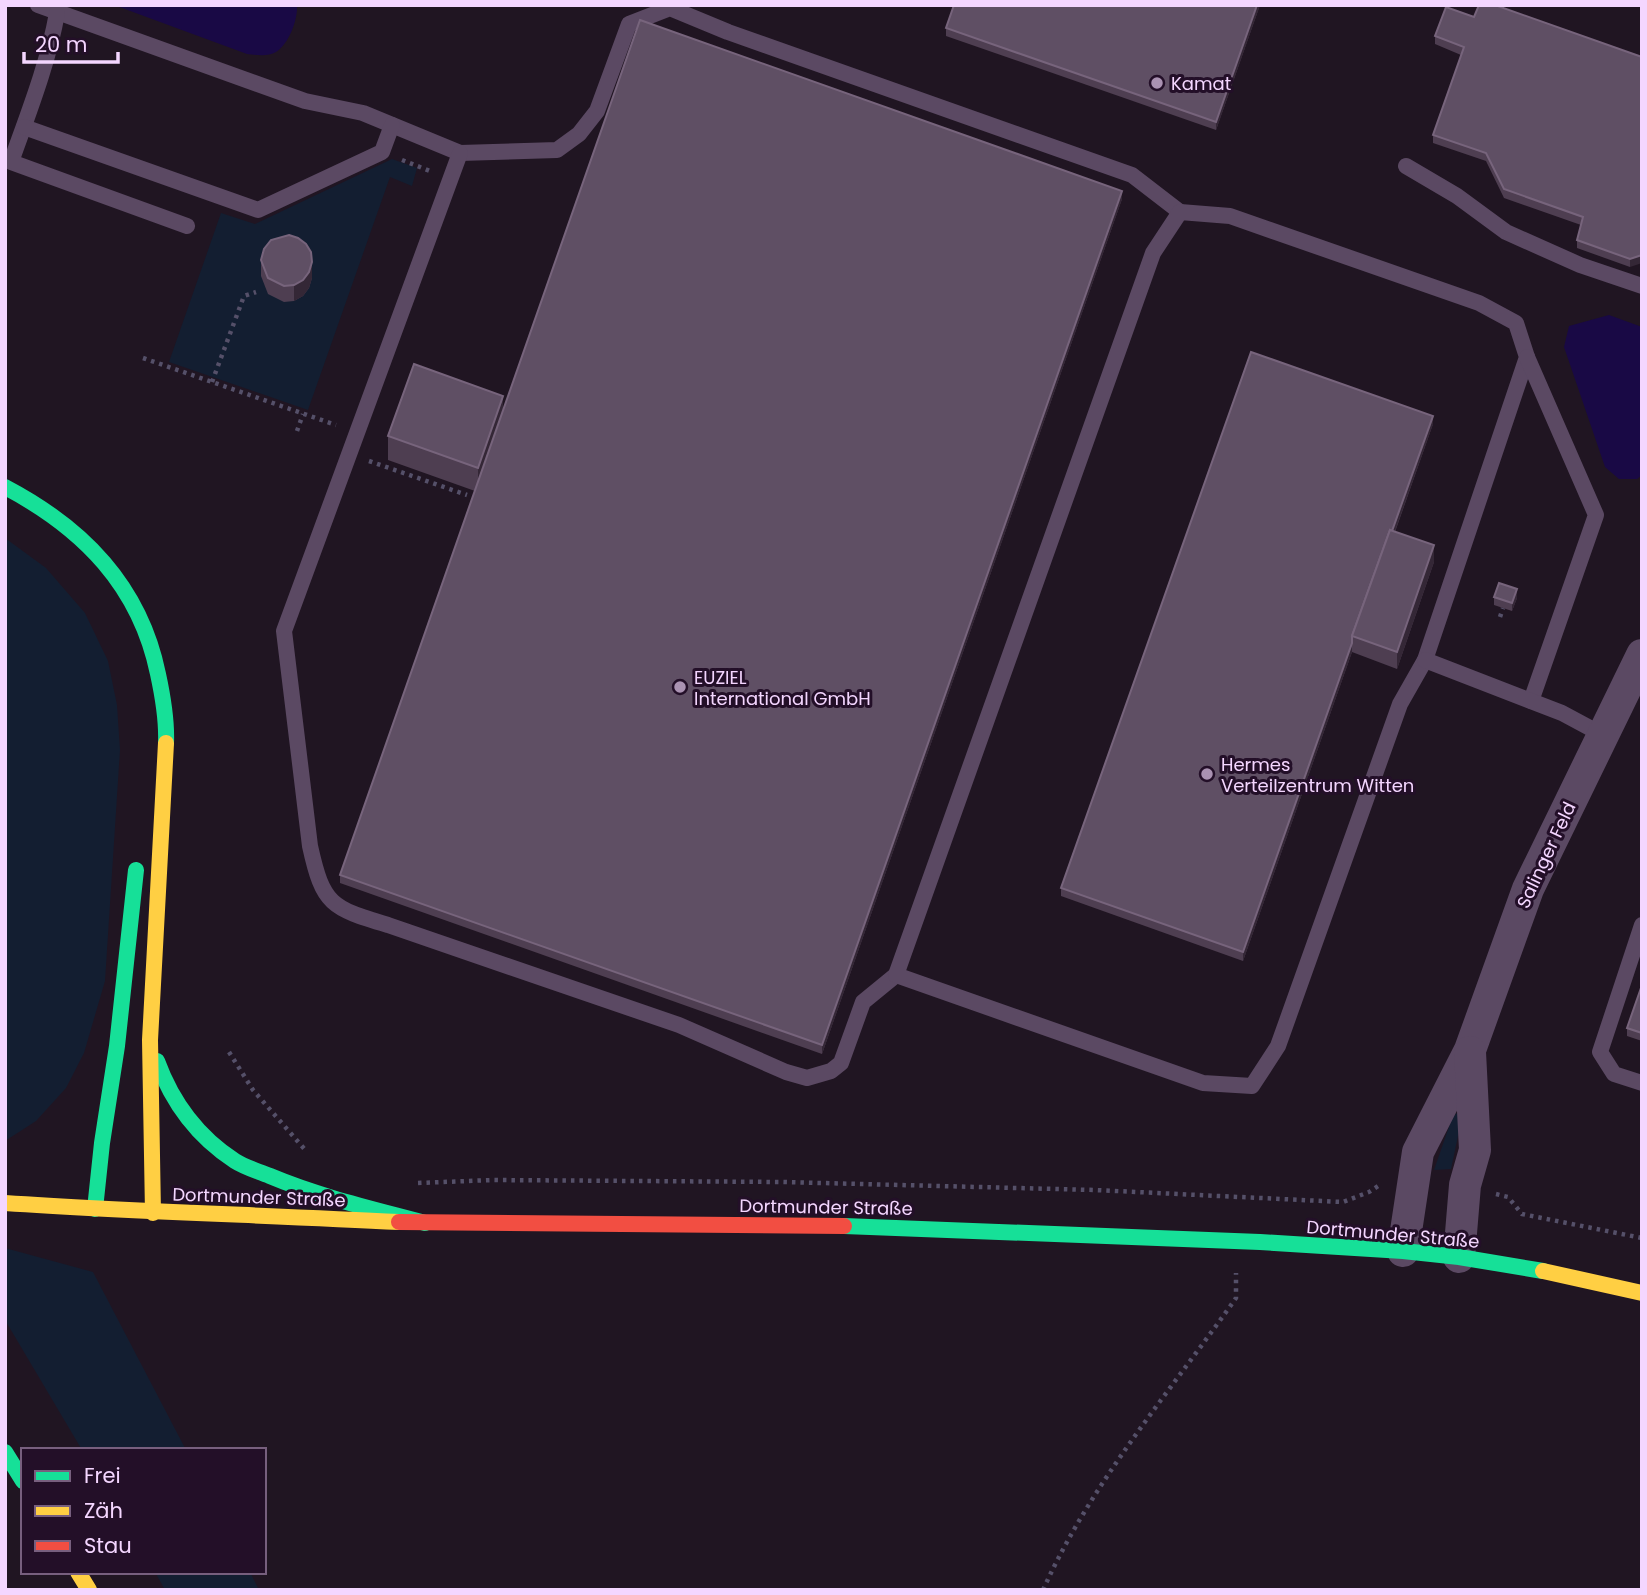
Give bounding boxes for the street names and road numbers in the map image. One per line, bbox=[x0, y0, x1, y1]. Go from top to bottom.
street label: Salinger Feld bbox=[1510, 798, 1582, 912]
street label: Dortmunder Straße bbox=[172, 1181, 346, 1213]
street label: Dortmunder Straße bbox=[739, 1193, 913, 1221]
street label: Dortmunder Straße bbox=[1306, 1214, 1480, 1254]

